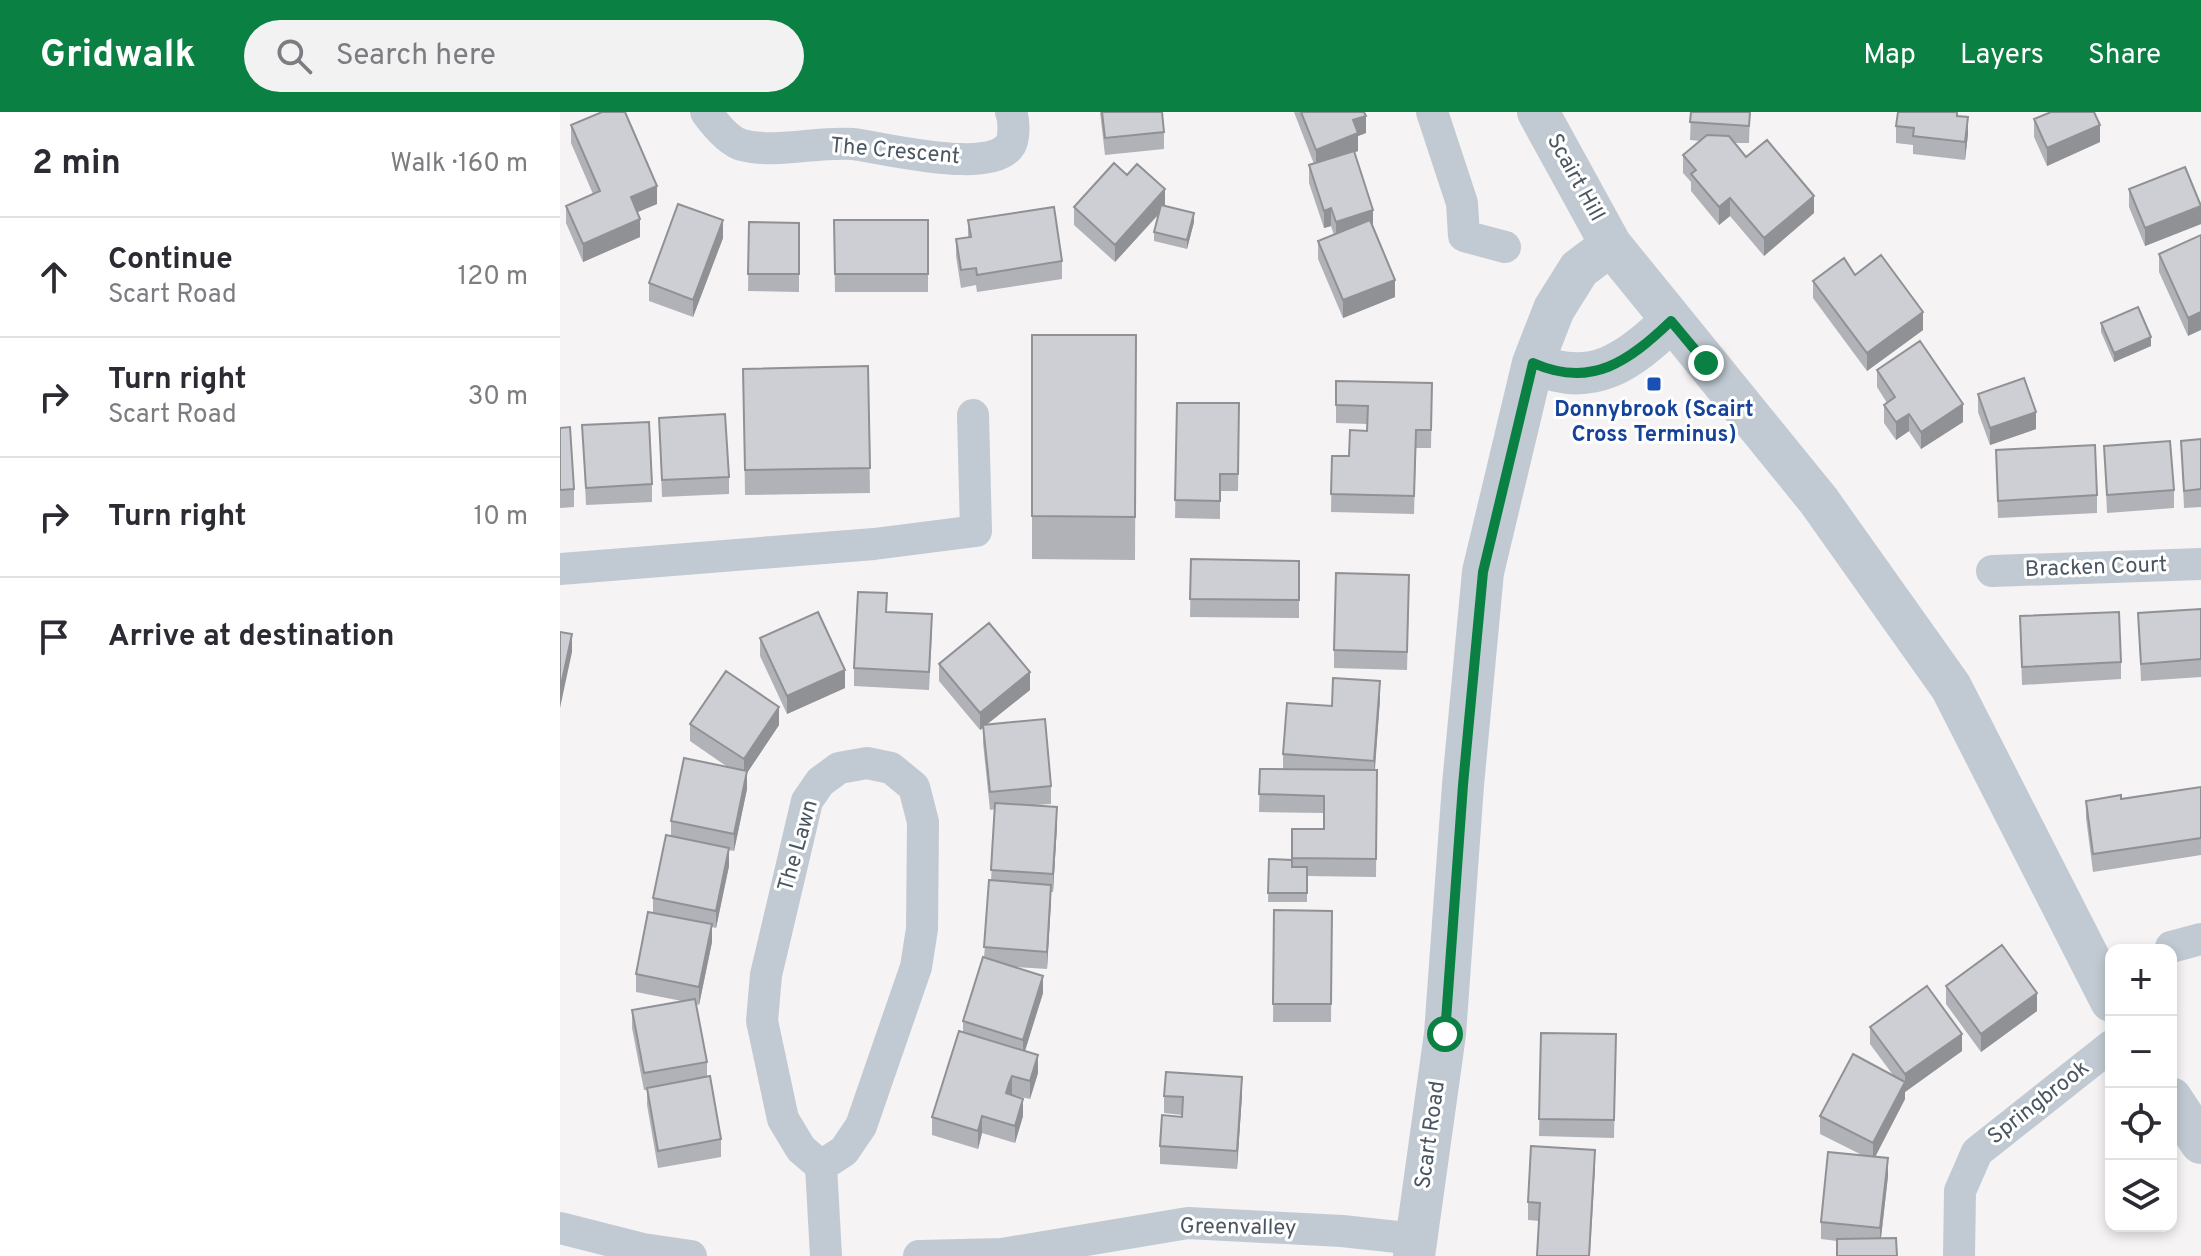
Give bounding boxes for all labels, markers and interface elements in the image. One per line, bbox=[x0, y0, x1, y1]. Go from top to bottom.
search box bbox=[244, 20, 804, 92]
text: Gridwalk bbox=[40, 32, 196, 81]
icon: search bbox=[272, 34, 316, 78]
text: Search here bbox=[336, 38, 496, 75]
text: Map bbox=[1863, 38, 1916, 74]
text: Layers bbox=[1960, 38, 2044, 74]
text: Share bbox=[2088, 38, 2161, 74]
street label: Scairt Hill bbox=[1540, 130, 1610, 226]
street label: The Crescent bbox=[829, 133, 961, 171]
text: 2 min bbox=[32, 143, 121, 186]
text: Walk · 160 m bbox=[390, 148, 528, 181]
text: Continue bbox=[108, 242, 233, 279]
icon: ahead bbox=[32, 255, 76, 299]
text: 120 m bbox=[458, 261, 528, 294]
text: Scart Road bbox=[108, 279, 237, 312]
route end bbox=[1688, 345, 1724, 381]
text: Turn right bbox=[108, 362, 246, 399]
icon: right bbox=[32, 375, 76, 419]
marker: Donnybrook (Scairt Cross Terminus) bbox=[1645, 375, 1663, 393]
text: 30 m bbox=[468, 381, 528, 414]
place label: Donnybrook (Scairt Cross Terminus) bbox=[1554, 397, 1754, 449]
text: Scart Road bbox=[108, 399, 237, 432]
icon: right bbox=[32, 495, 76, 539]
text: Turn right bbox=[108, 499, 246, 536]
text: 10 m bbox=[473, 501, 528, 534]
street label: Bracken Court bbox=[2024, 552, 2168, 584]
icon: arrive bbox=[32, 615, 76, 659]
text: Arrive at destination bbox=[108, 619, 394, 656]
street label: The Lawn bbox=[773, 797, 825, 895]
map controls bbox=[2105, 944, 2177, 1232]
button: + bbox=[2105, 944, 2177, 1016]
route start bbox=[1427, 1016, 1463, 1052]
button: − bbox=[2105, 1016, 2177, 1088]
street label: Springbrook bbox=[1983, 1055, 2095, 1151]
street label: Scart Road bbox=[1410, 1079, 1452, 1191]
button: locate bbox=[2105, 1088, 2177, 1160]
button: layers bbox=[2105, 1160, 2177, 1232]
street label: Greenvalley bbox=[1179, 1213, 1297, 1243]

